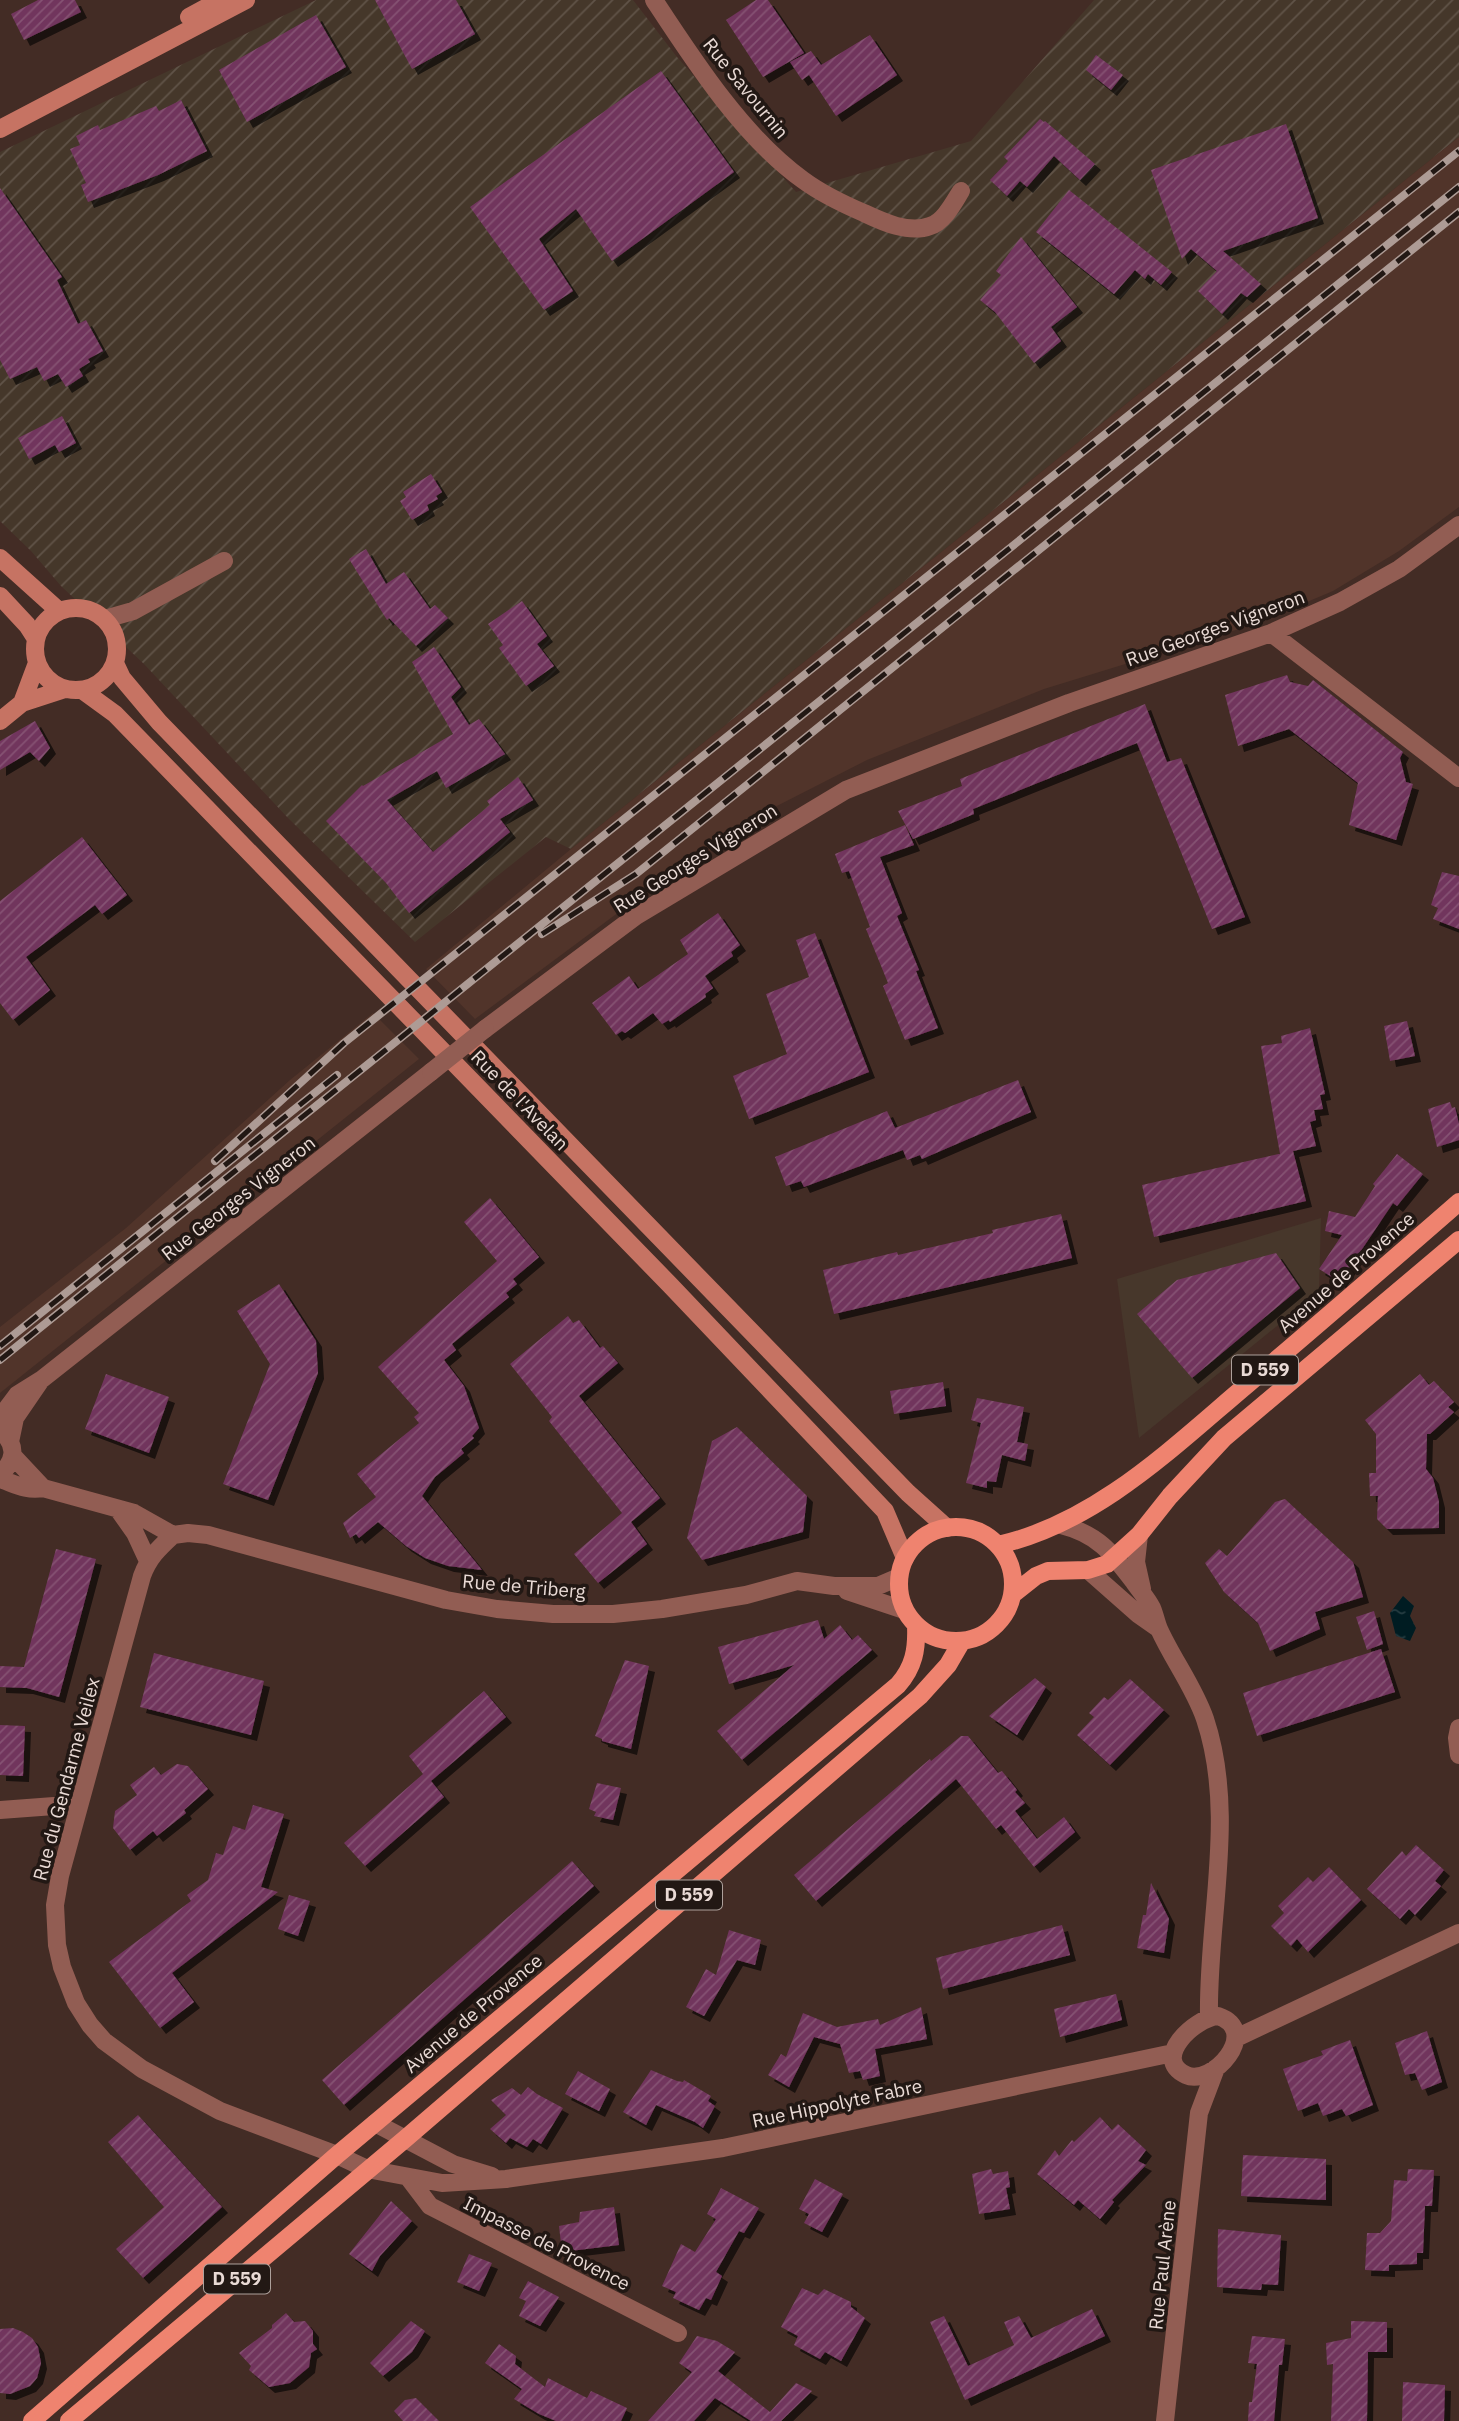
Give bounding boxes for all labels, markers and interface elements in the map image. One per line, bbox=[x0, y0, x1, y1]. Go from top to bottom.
street label: Rue Savournin bbox=[698, 33, 794, 143]
street label: Rue Georges Vigneron bbox=[1122, 584, 1308, 672]
street label: Rue Georges Vigneron bbox=[609, 798, 781, 918]
street label: Rue de l'Avelan bbox=[466, 1045, 574, 1155]
street label: Rue Georges Vigneron bbox=[156, 1130, 320, 1266]
street label: Avenue de Provence bbox=[1273, 1206, 1419, 1338]
road number: D 559 bbox=[1232, 1356, 1298, 1385]
street label: Rue de Triberg bbox=[461, 1569, 587, 1603]
street label: Rue du Gendarme Veilex bbox=[27, 1674, 105, 1883]
road number: D 559 bbox=[656, 1881, 722, 1910]
street label: Avenue de Provence bbox=[399, 1948, 547, 2078]
street label: Rue Hippolyte Fabre bbox=[750, 2073, 924, 2133]
street label: Impasse de Provence bbox=[460, 2191, 634, 2295]
street label: Rue Paul Arène bbox=[1143, 2199, 1181, 2331]
road number: D 559 bbox=[204, 2264, 270, 2294]

